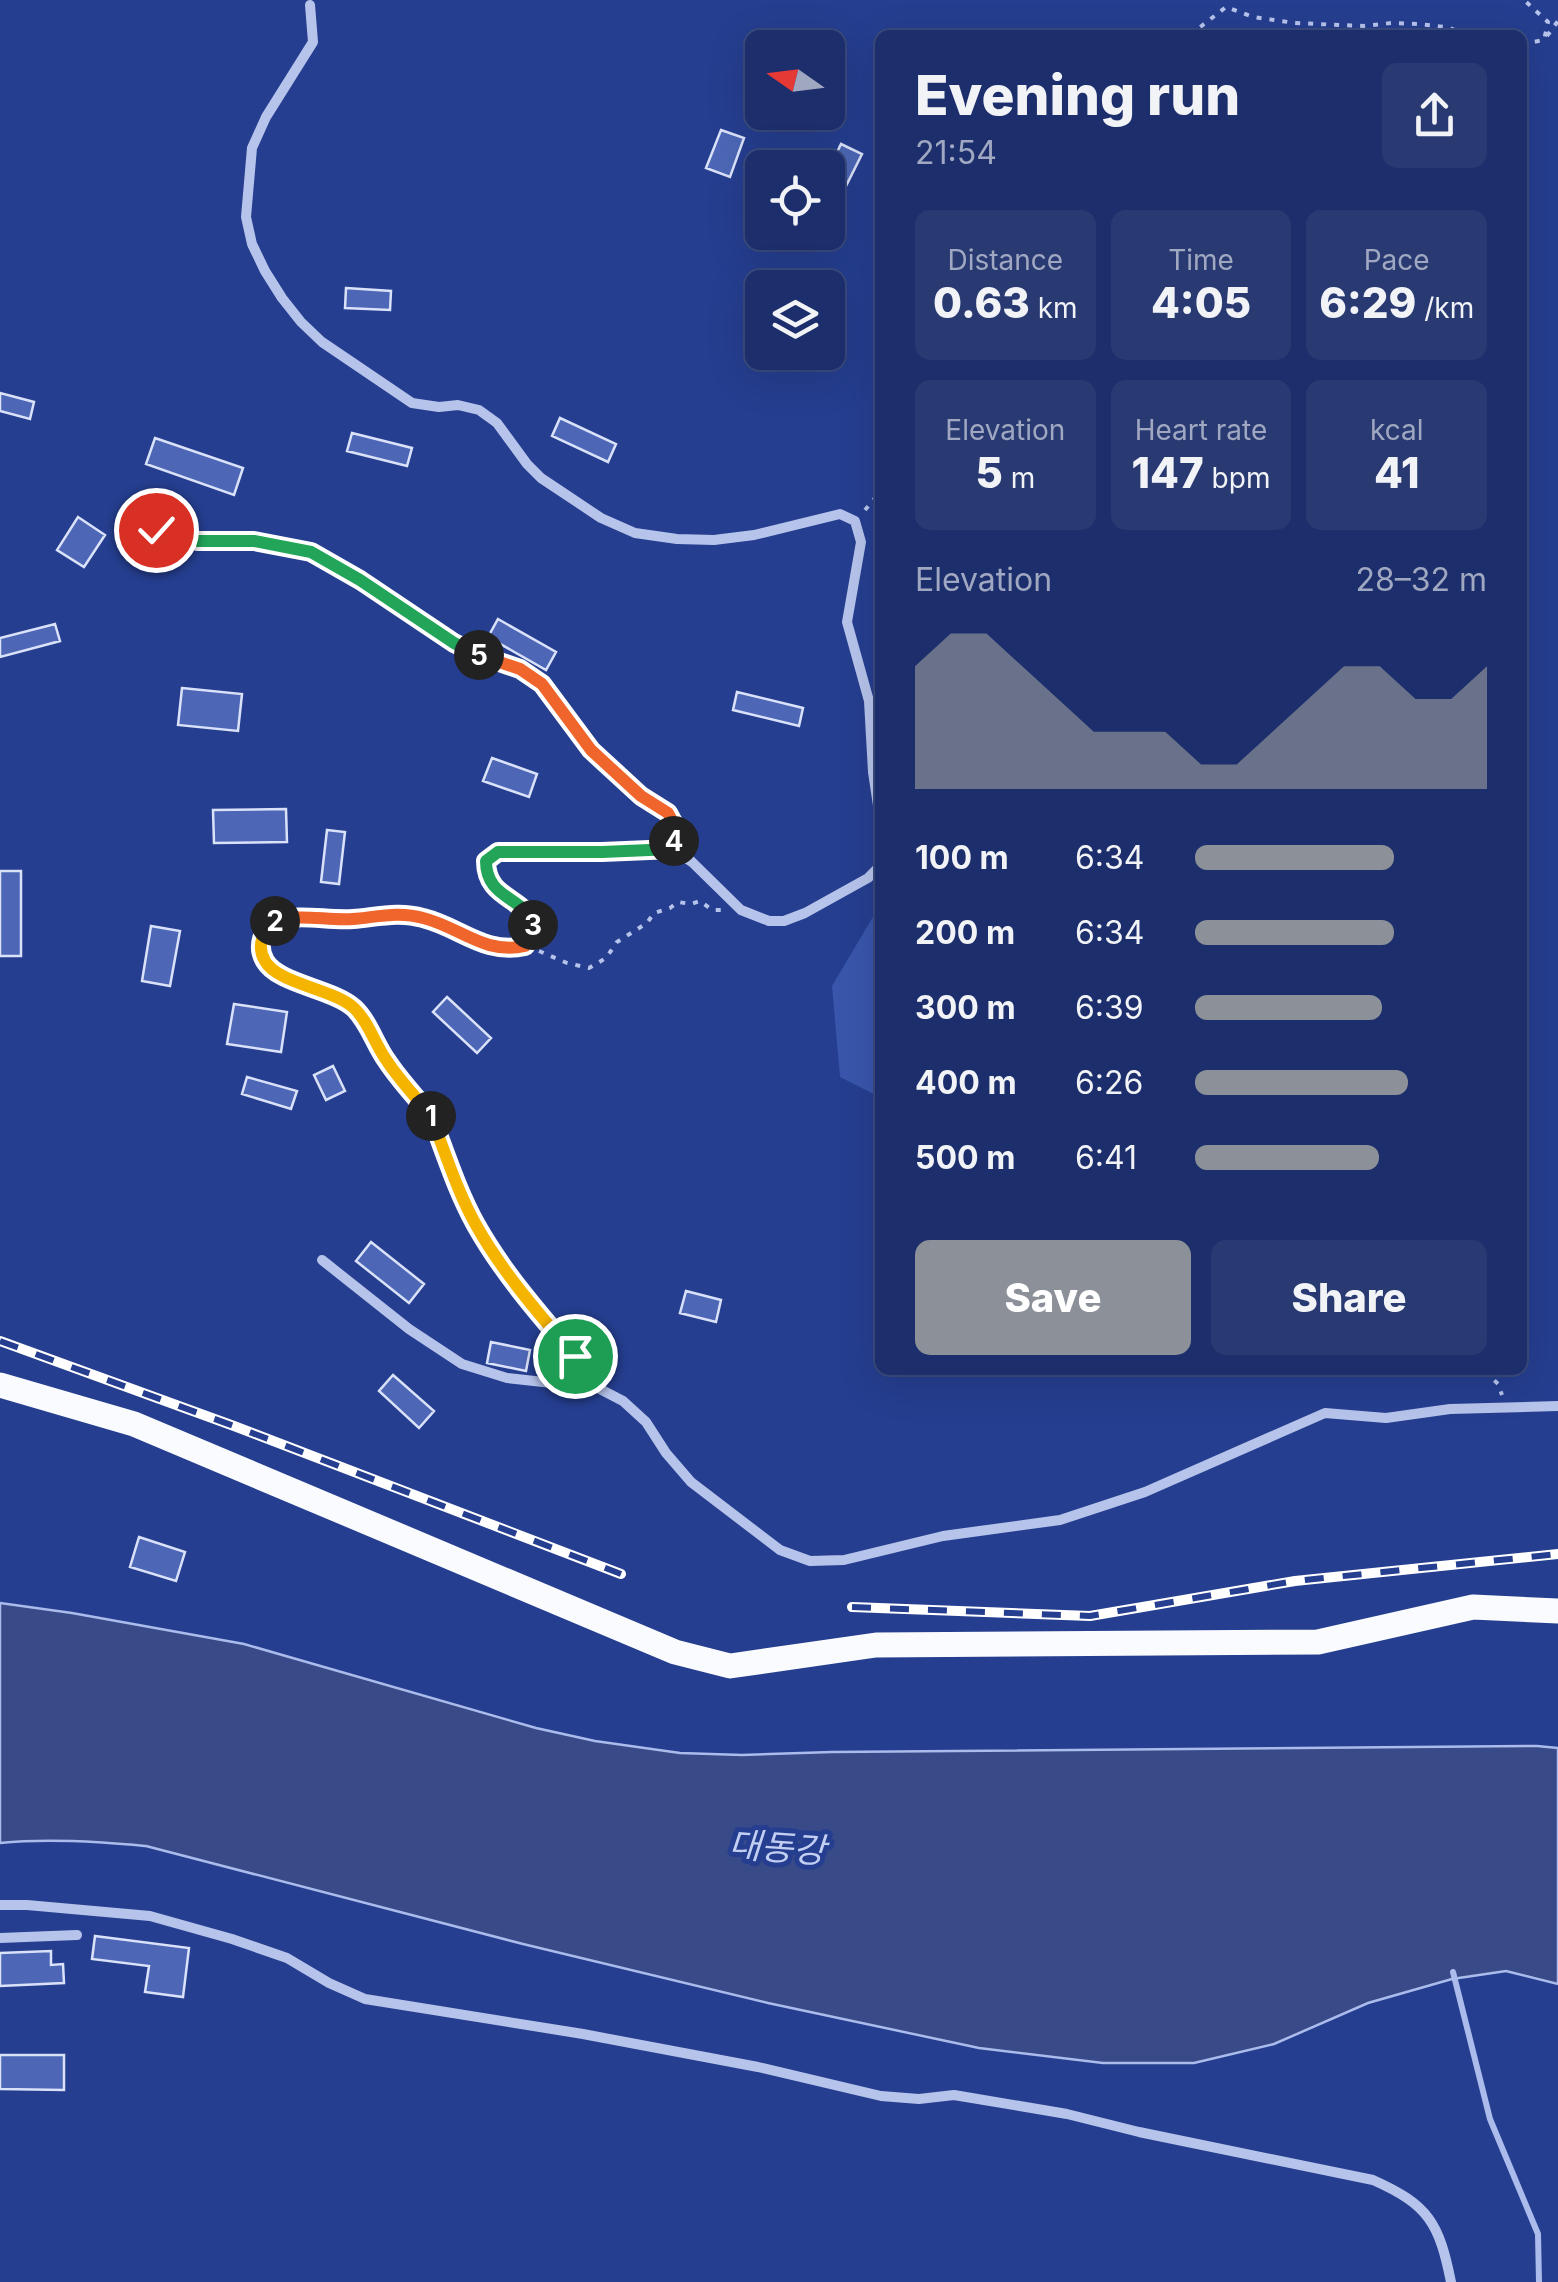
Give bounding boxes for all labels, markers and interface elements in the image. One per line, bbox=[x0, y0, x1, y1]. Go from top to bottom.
north arrow bbox=[745, 30, 845, 130]
map controls bbox=[745, 30, 845, 370]
text: Evening run bbox=[915, 62, 1240, 128]
button: share bbox=[1382, 63, 1487, 168]
text: 21:54 bbox=[915, 133, 997, 172]
button: locate bbox=[745, 150, 845, 250]
text: Distance bbox=[948, 243, 1063, 277]
text: Time bbox=[1168, 243, 1234, 277]
text: Pace bbox=[1364, 243, 1430, 277]
button: layers bbox=[745, 270, 845, 370]
text: 0.63 bbox=[933, 277, 1030, 328]
text: 4:05 bbox=[1151, 277, 1251, 328]
text: 6:29 bbox=[1319, 277, 1416, 328]
text: km bbox=[1030, 291, 1078, 325]
text: /km bbox=[1416, 291, 1474, 325]
text: Elevation bbox=[945, 413, 1065, 447]
text: Heart rate bbox=[1135, 413, 1267, 447]
text: kcal bbox=[1370, 413, 1423, 447]
text: 5 bbox=[975, 447, 1003, 498]
text: 147 bbox=[1132, 447, 1204, 498]
text: 41 bbox=[1374, 447, 1419, 498]
text: m bbox=[1003, 461, 1035, 495]
text: bpm bbox=[1204, 461, 1270, 495]
pin bbox=[114, 488, 199, 573]
icon: check bbox=[129, 503, 184, 558]
text: Elevation bbox=[915, 560, 1052, 599]
text: 28–32 m bbox=[1355, 560, 1487, 599]
pin: 5 bbox=[454, 630, 504, 680]
text: 5 bbox=[470, 638, 488, 672]
pin: 4 bbox=[649, 816, 699, 866]
text: 4 bbox=[665, 824, 683, 858]
text: 100 m bbox=[915, 838, 1009, 877]
text: 6:34 bbox=[1075, 838, 1145, 877]
pin: 2 bbox=[250, 896, 300, 946]
pin: 3 bbox=[508, 900, 558, 950]
text: 2 bbox=[266, 904, 284, 938]
text: 3 bbox=[524, 908, 542, 942]
text: 200 m bbox=[915, 913, 1015, 952]
text: 6:34 bbox=[1075, 913, 1145, 952]
text: 300 m bbox=[915, 988, 1016, 1027]
text: 6:39 bbox=[1075, 988, 1144, 1027]
text: 400 m bbox=[915, 1063, 1017, 1102]
text: 6:26 bbox=[1075, 1063, 1143, 1102]
pin: 1 bbox=[406, 1091, 456, 1141]
text: 1 bbox=[425, 1099, 437, 1133]
text: 500 m bbox=[915, 1138, 1015, 1177]
text: 6:41 bbox=[1075, 1138, 1137, 1177]
button: Save bbox=[915, 1240, 1191, 1355]
button: Share bbox=[1211, 1240, 1487, 1355]
pin bbox=[533, 1314, 618, 1399]
icon: arrive bbox=[548, 1329, 603, 1384]
water label: 대동강 bbox=[727, 1823, 831, 1872]

